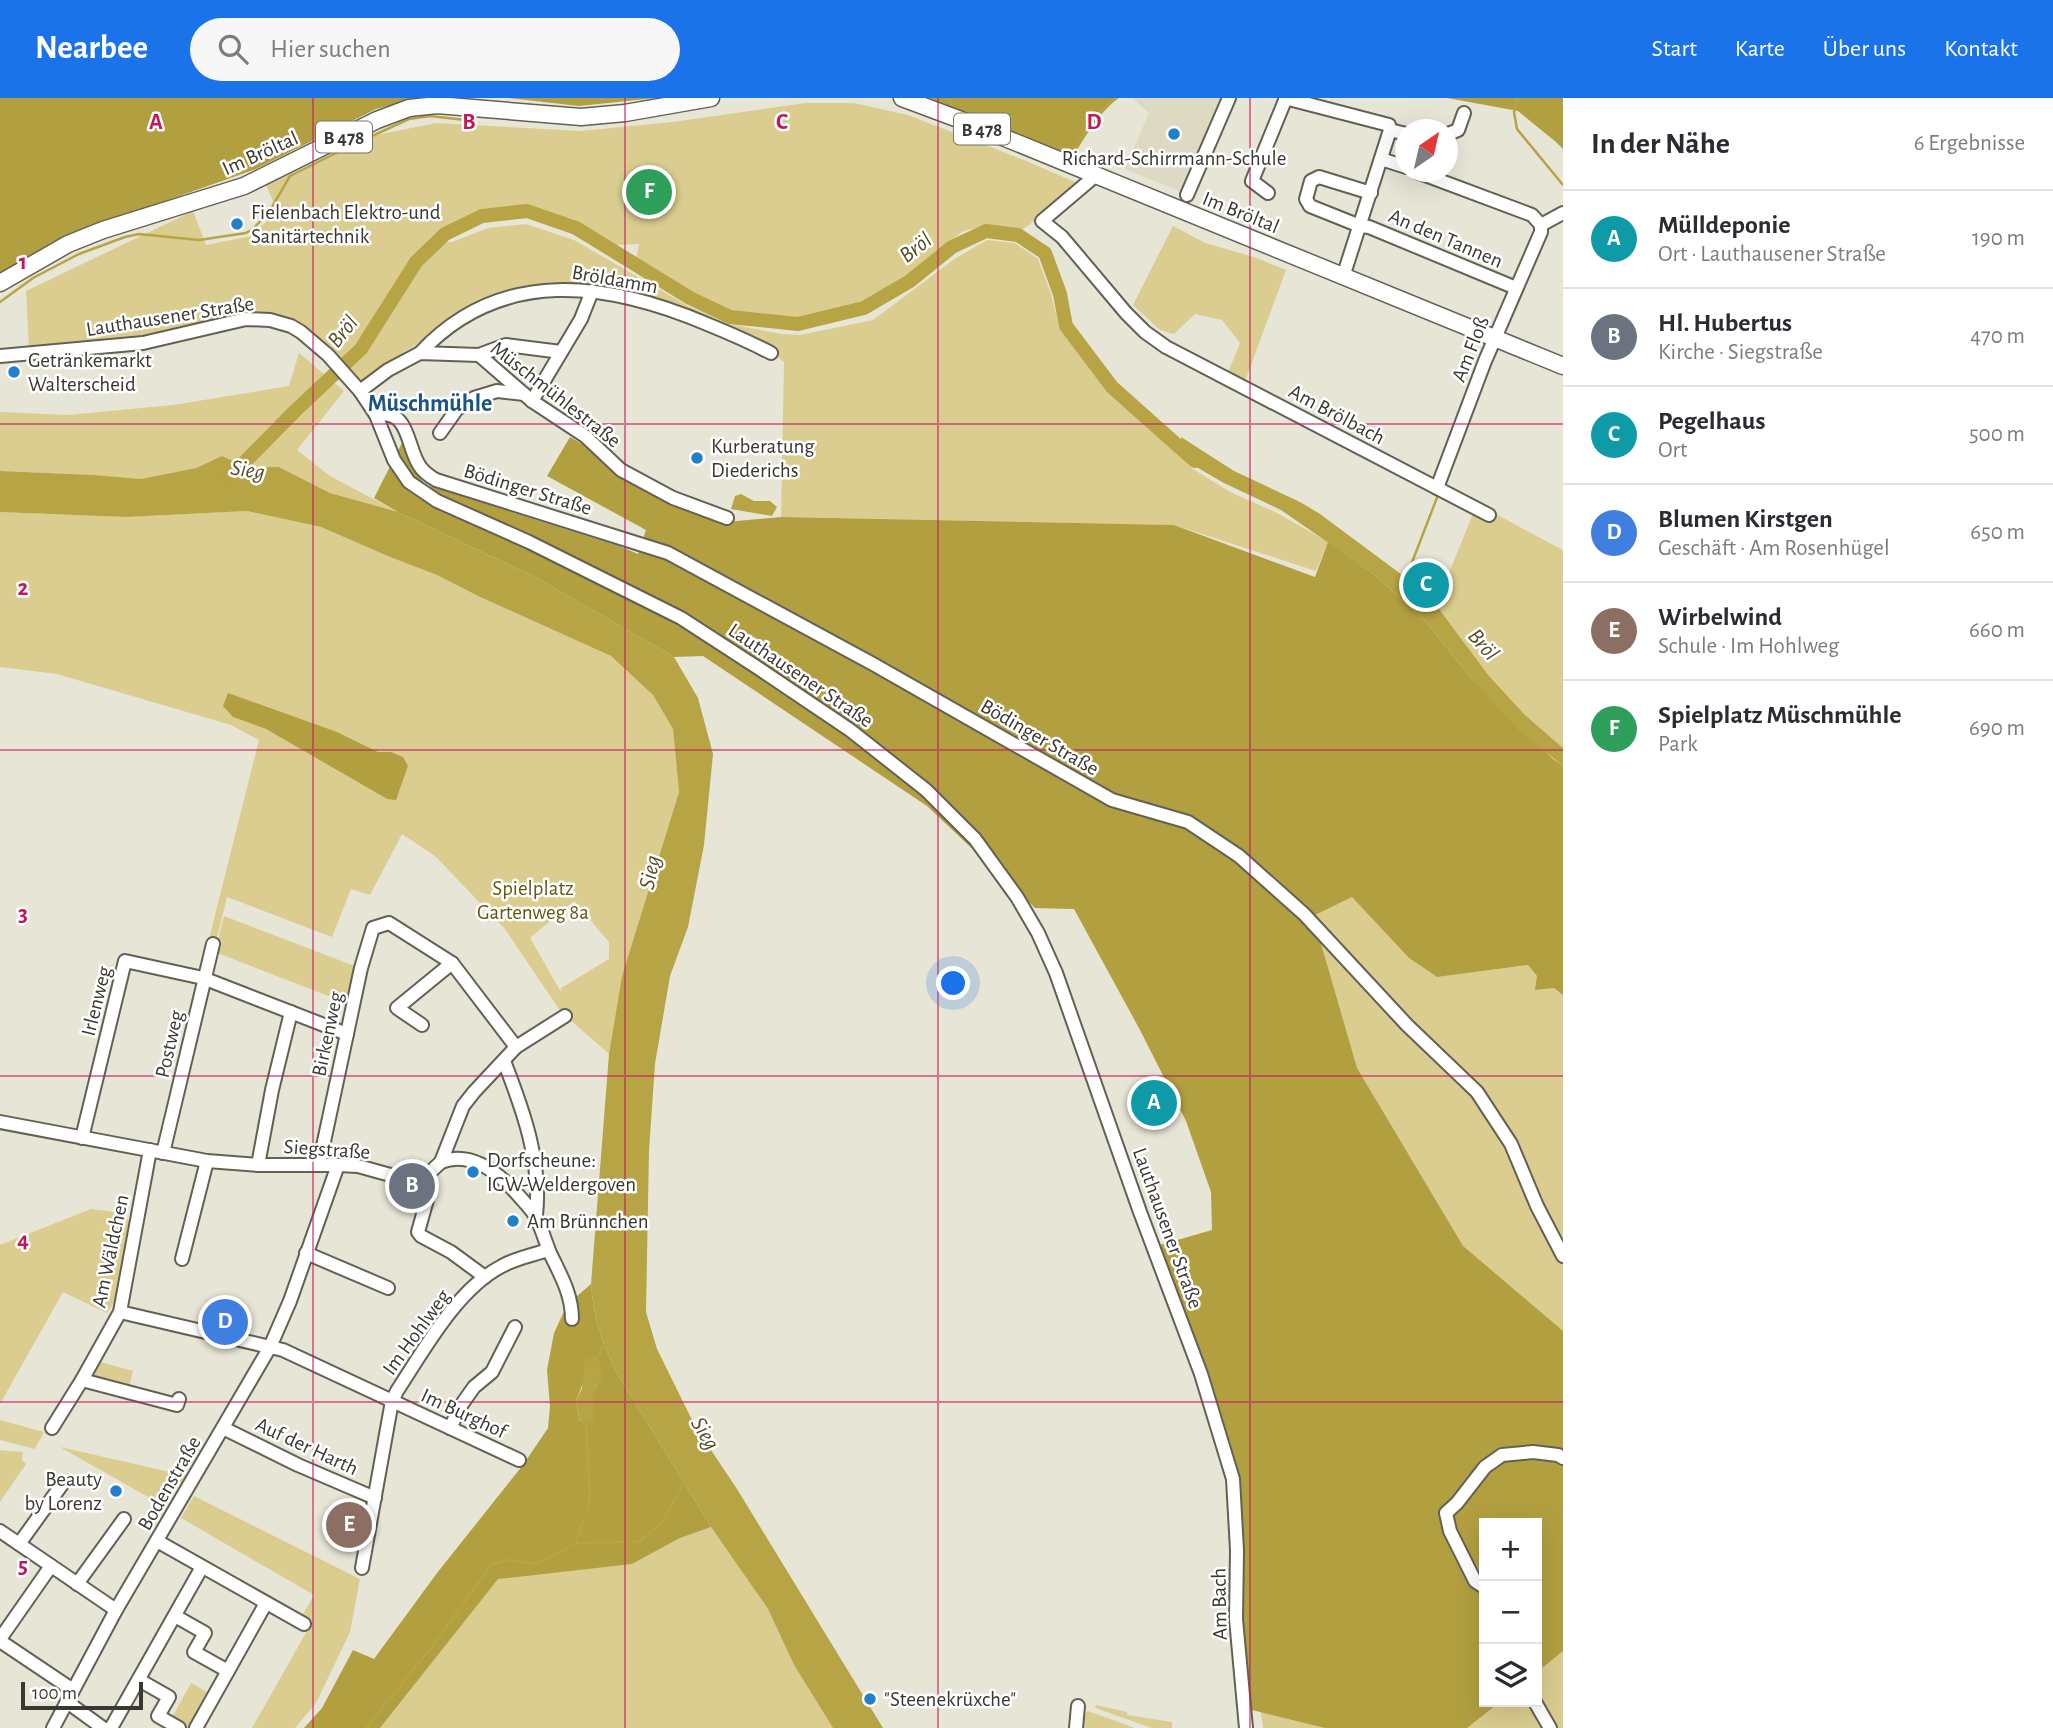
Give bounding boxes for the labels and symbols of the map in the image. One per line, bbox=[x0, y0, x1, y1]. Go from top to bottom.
text: A bbox=[149, 111, 163, 134]
text: B bbox=[462, 111, 476, 134]
text: C bbox=[776, 111, 788, 134]
text: D bbox=[1086, 111, 1102, 134]
road number: B 478 bbox=[954, 114, 1010, 144]
north arrow bbox=[1395, 119, 1458, 182]
road number: B 478 bbox=[316, 121, 372, 152]
marker: Richard-Schirrmann-Schule bbox=[1166, 126, 1182, 142]
street label: Im Bröltal bbox=[219, 127, 301, 179]
place label: Richard-Schirrmann-Schule bbox=[1062, 148, 1286, 169]
pin: F bbox=[626, 166, 672, 218]
street label: Im Bröltal bbox=[1200, 188, 1282, 237]
place label: Fielenbach Elektro-und Sanitärtechnik bbox=[251, 202, 441, 247]
street label: An den Tannen bbox=[1386, 205, 1506, 272]
marker: Fielenbach Elektro-und Sanitärtechnik bbox=[229, 216, 245, 232]
water label: Bröl bbox=[895, 228, 937, 268]
text: 1 bbox=[19, 251, 27, 274]
street label: Bröldamm bbox=[570, 262, 660, 297]
street label: Lauthausener Straße bbox=[85, 293, 255, 340]
water label: Bröl bbox=[323, 311, 363, 352]
street label: Am Floß bbox=[1448, 313, 1493, 385]
street label: Müschmühlestraße bbox=[487, 337, 625, 452]
place label: Getränkemarkt Walterscheid bbox=[28, 350, 152, 395]
marker: Getränkemarkt Walterscheid bbox=[6, 364, 22, 380]
street label: Am Brölbach bbox=[1285, 381, 1388, 448]
district label: Müschmühle bbox=[368, 392, 492, 416]
place label: Kurberatung Diederichs bbox=[711, 436, 815, 481]
marker: Kurberatung Diederichs bbox=[689, 450, 705, 466]
water label: Sieg bbox=[229, 456, 266, 485]
street label: Bödinger Straße bbox=[461, 460, 594, 519]
pin: C bbox=[1403, 559, 1449, 611]
text: 2 bbox=[18, 577, 29, 600]
street label: Lauthausener Straße bbox=[725, 619, 877, 732]
water label: Bröl bbox=[1463, 625, 1503, 666]
street label: Bödinger Straße bbox=[977, 695, 1102, 780]
water label: Sieg bbox=[636, 853, 665, 891]
park label: Spielplatz Gartenweg 8a bbox=[477, 878, 589, 923]
text: 3 bbox=[18, 903, 28, 926]
street label: Irlenweg bbox=[78, 963, 115, 1038]
your location bbox=[936, 966, 970, 1000]
street label: Birkenweg bbox=[308, 989, 347, 1078]
street label: Postweg bbox=[152, 1008, 188, 1080]
pin: A bbox=[1131, 1077, 1177, 1129]
street label: Siegstraße bbox=[283, 1136, 371, 1163]
street label: Lauthausener Straße bbox=[1129, 1145, 1206, 1311]
place label: Dorfscheune: IGW-Weldergoven bbox=[487, 1150, 636, 1195]
pin: B bbox=[389, 1160, 435, 1212]
marker: Dorfscheune: IGW-Weldergoven bbox=[465, 1164, 481, 1180]
street label: Am Wäldchen bbox=[88, 1193, 133, 1310]
place label: Am Brünnchen bbox=[527, 1211, 649, 1232]
marker: Am Brünnchen bbox=[505, 1213, 521, 1229]
text: 4 bbox=[17, 1229, 29, 1252]
street label: Im Hohlweg bbox=[379, 1285, 455, 1379]
pin: D bbox=[202, 1296, 248, 1348]
street label: Im Burghof bbox=[418, 1385, 511, 1443]
water label: Sieg bbox=[686, 1413, 723, 1454]
street label: Auf der Harth bbox=[252, 1414, 361, 1479]
street label: Bodenstraße bbox=[134, 1433, 205, 1534]
place label: Beauty by Lorenz bbox=[25, 1469, 102, 1514]
marker: Beauty by Lorenz bbox=[108, 1483, 124, 1499]
pin: E bbox=[326, 1499, 372, 1551]
text: 5 bbox=[18, 1555, 28, 1578]
street label: Am Bach bbox=[1208, 1568, 1231, 1640]
scale bar bbox=[21, 1679, 144, 1711]
place label: "Steenekrüxche" bbox=[884, 1689, 1016, 1710]
marker: "Steenekrüxche" bbox=[862, 1691, 878, 1707]

